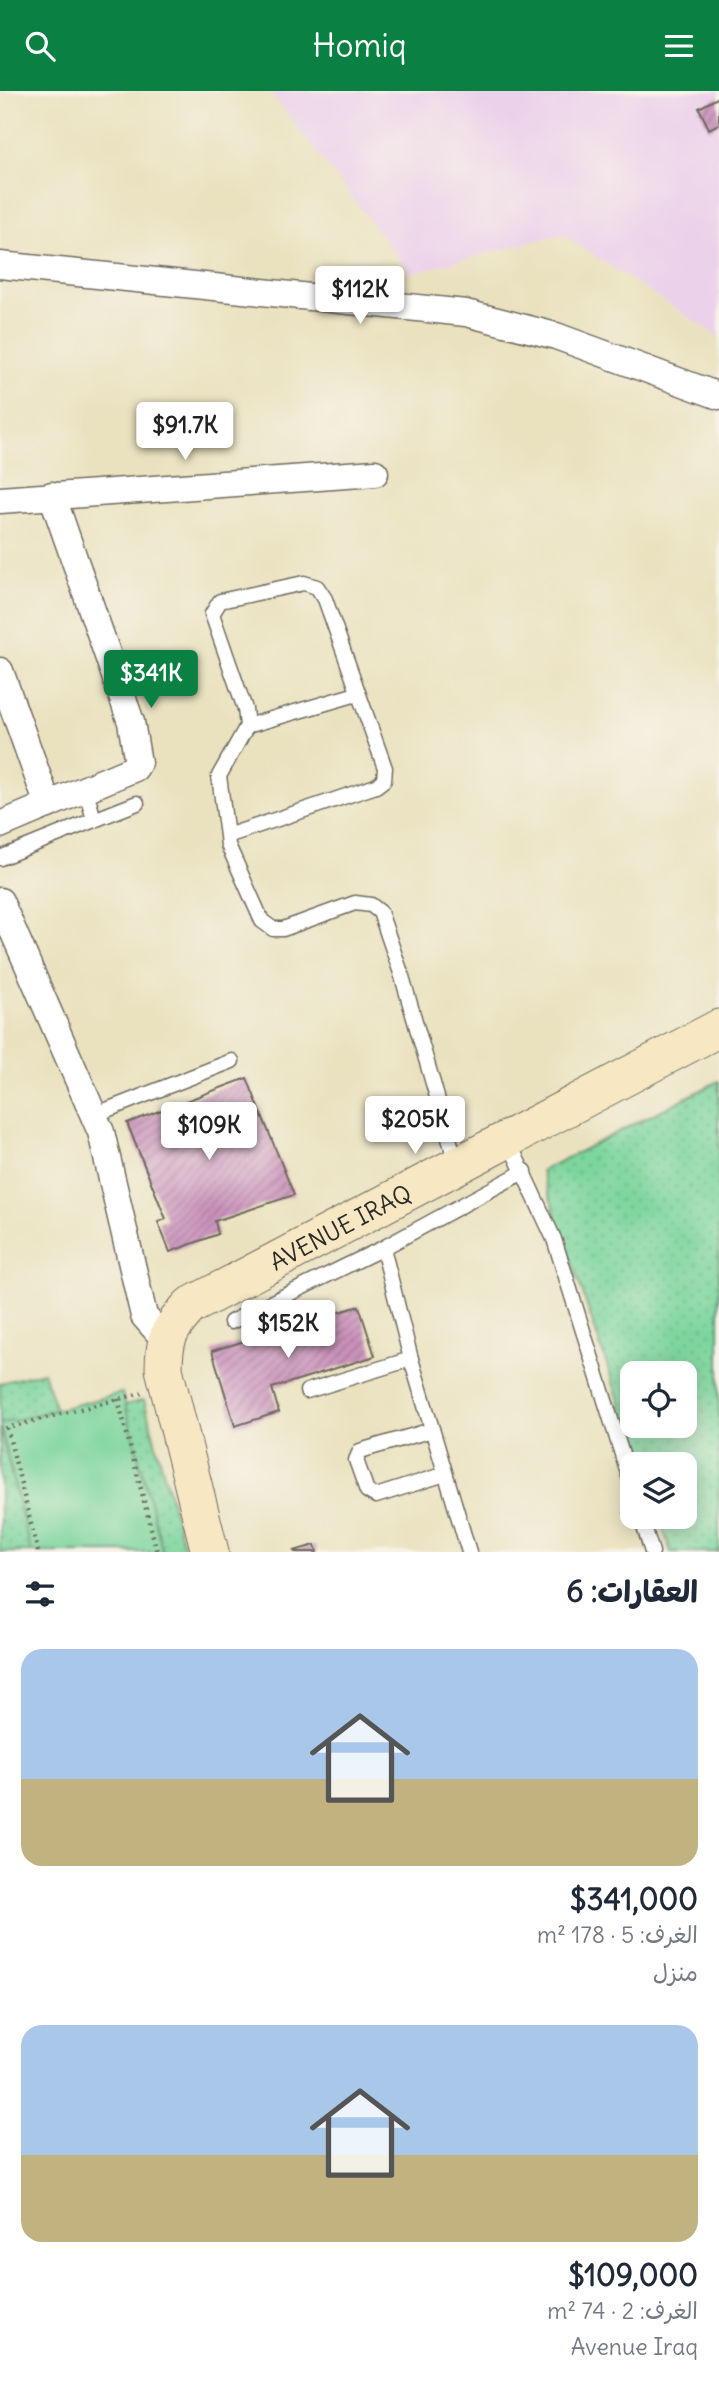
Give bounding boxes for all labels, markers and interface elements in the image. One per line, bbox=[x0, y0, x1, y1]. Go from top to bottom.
text: Homiq bbox=[313, 25, 406, 66]
icon: search bbox=[21, 27, 59, 65]
icon: menu bbox=[660, 27, 698, 65]
pin: $112K bbox=[311, 267, 409, 326]
text: $112K bbox=[331, 274, 389, 303]
pin: $91.7K bbox=[128, 403, 242, 462]
text: $91.7K bbox=[152, 410, 218, 439]
pin: $341K bbox=[102, 651, 200, 710]
text: $341K bbox=[120, 658, 182, 687]
pin: $205K bbox=[366, 1097, 464, 1156]
pin: $109K bbox=[160, 1103, 258, 1162]
text: $205K bbox=[381, 1104, 449, 1133]
text: $109K bbox=[177, 1110, 241, 1139]
street label: AVENUE IRAQ bbox=[264, 1178, 416, 1277]
pin: $152K bbox=[239, 1301, 337, 1360]
text: $152K bbox=[257, 1308, 319, 1337]
map controls bbox=[620, 1361, 697, 1529]
button: locate bbox=[620, 1361, 697, 1438]
button: layers bbox=[620, 1452, 697, 1529]
text: العقارات: 6 bbox=[566, 1572, 698, 1610]
icon: filters bbox=[21, 1575, 59, 1613]
icon: home bbox=[297, 1695, 423, 1821]
text: $341,000 bbox=[570, 1880, 698, 1918]
text: الغرف: 5 · 178 m² bbox=[537, 1920, 698, 1949]
text: منزل bbox=[653, 1958, 698, 1987]
icon: home bbox=[297, 2070, 423, 2196]
text: $109,000 bbox=[568, 2256, 698, 2294]
text: الغرف: 2 · 74 m² bbox=[547, 2296, 698, 2325]
text: Avenue Iraq bbox=[571, 2332, 698, 2361]

